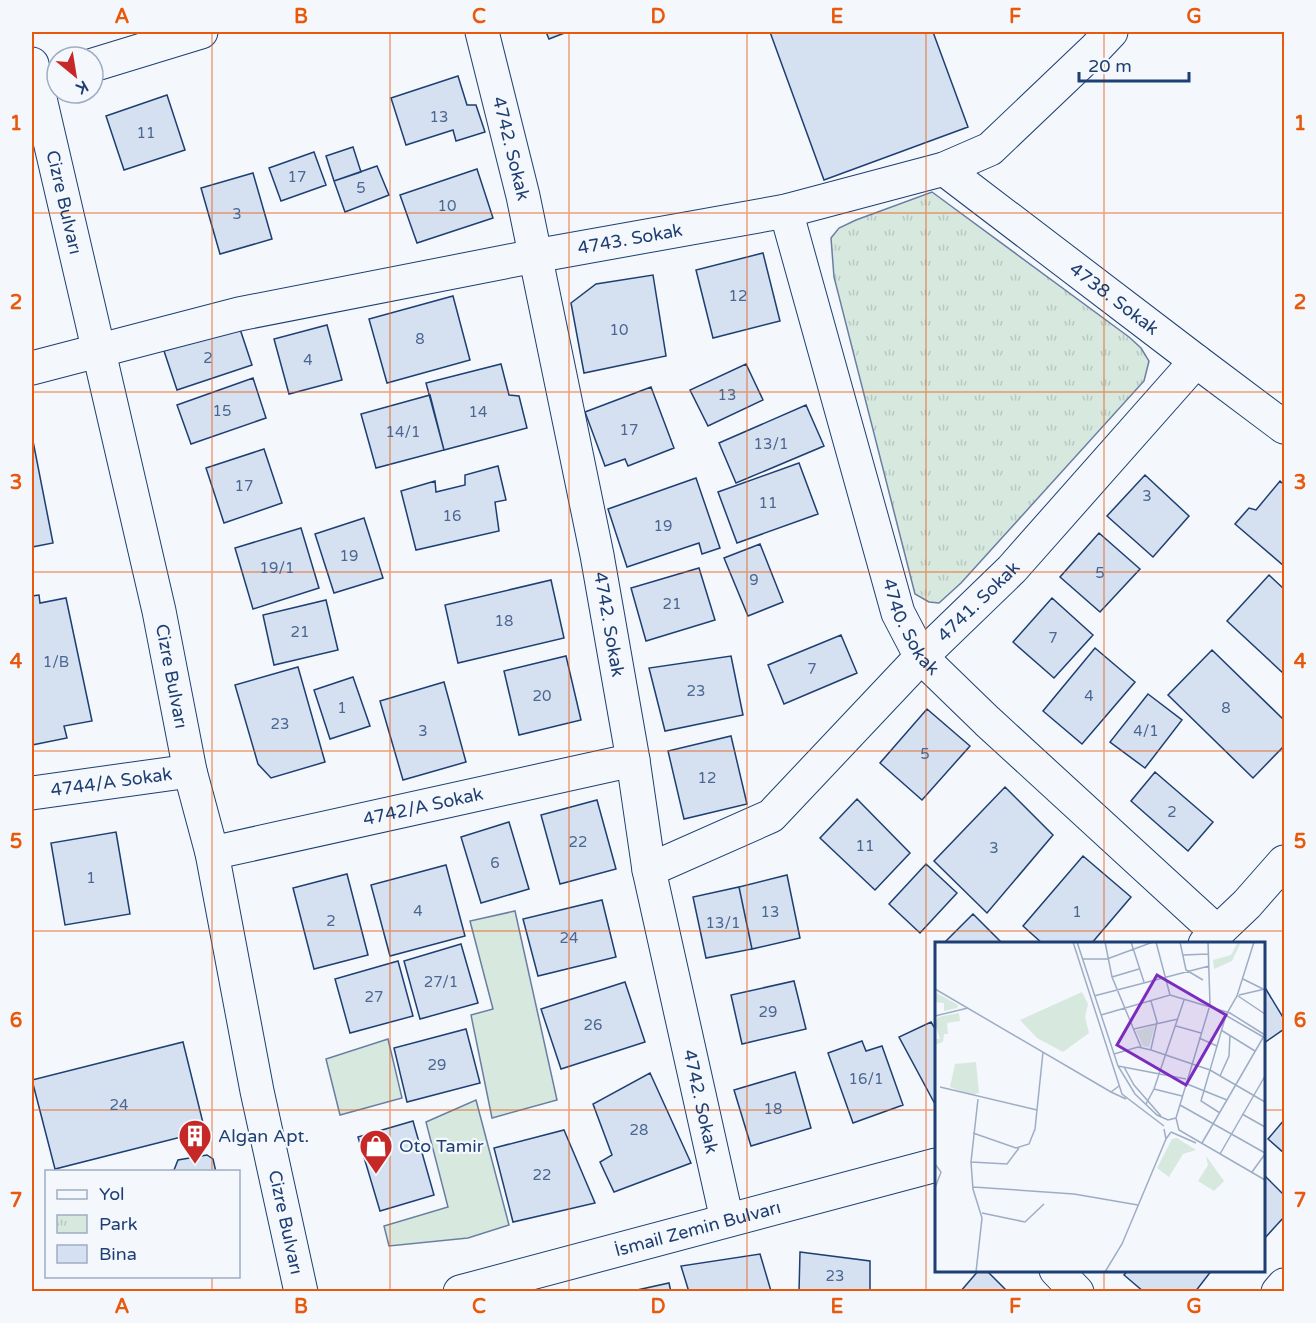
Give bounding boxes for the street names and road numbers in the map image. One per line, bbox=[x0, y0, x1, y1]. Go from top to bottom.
street label: 4742. Sokak bbox=[488, 94, 535, 203]
street label: Cizre Bulvarı bbox=[41, 148, 87, 257]
street label: 4743. Sokak bbox=[576, 219, 684, 259]
street label: 4738. Sokak bbox=[1065, 258, 1163, 340]
street label: 4741. Sokak bbox=[933, 557, 1025, 646]
street label: 4742. Sokak bbox=[589, 570, 629, 679]
street label: 4740. Sokak bbox=[878, 576, 944, 680]
street label: Cizre Bulvarı bbox=[151, 622, 193, 730]
street label: 4744/A Sokak bbox=[49, 763, 174, 801]
street label: 4742/A Sokak bbox=[361, 782, 485, 830]
street label: 4742. Sokak bbox=[678, 1047, 723, 1156]
street label: Cizre Bulvarı bbox=[264, 1168, 308, 1276]
street label: İsmail Zemin Bulvarı bbox=[612, 1196, 783, 1261]

